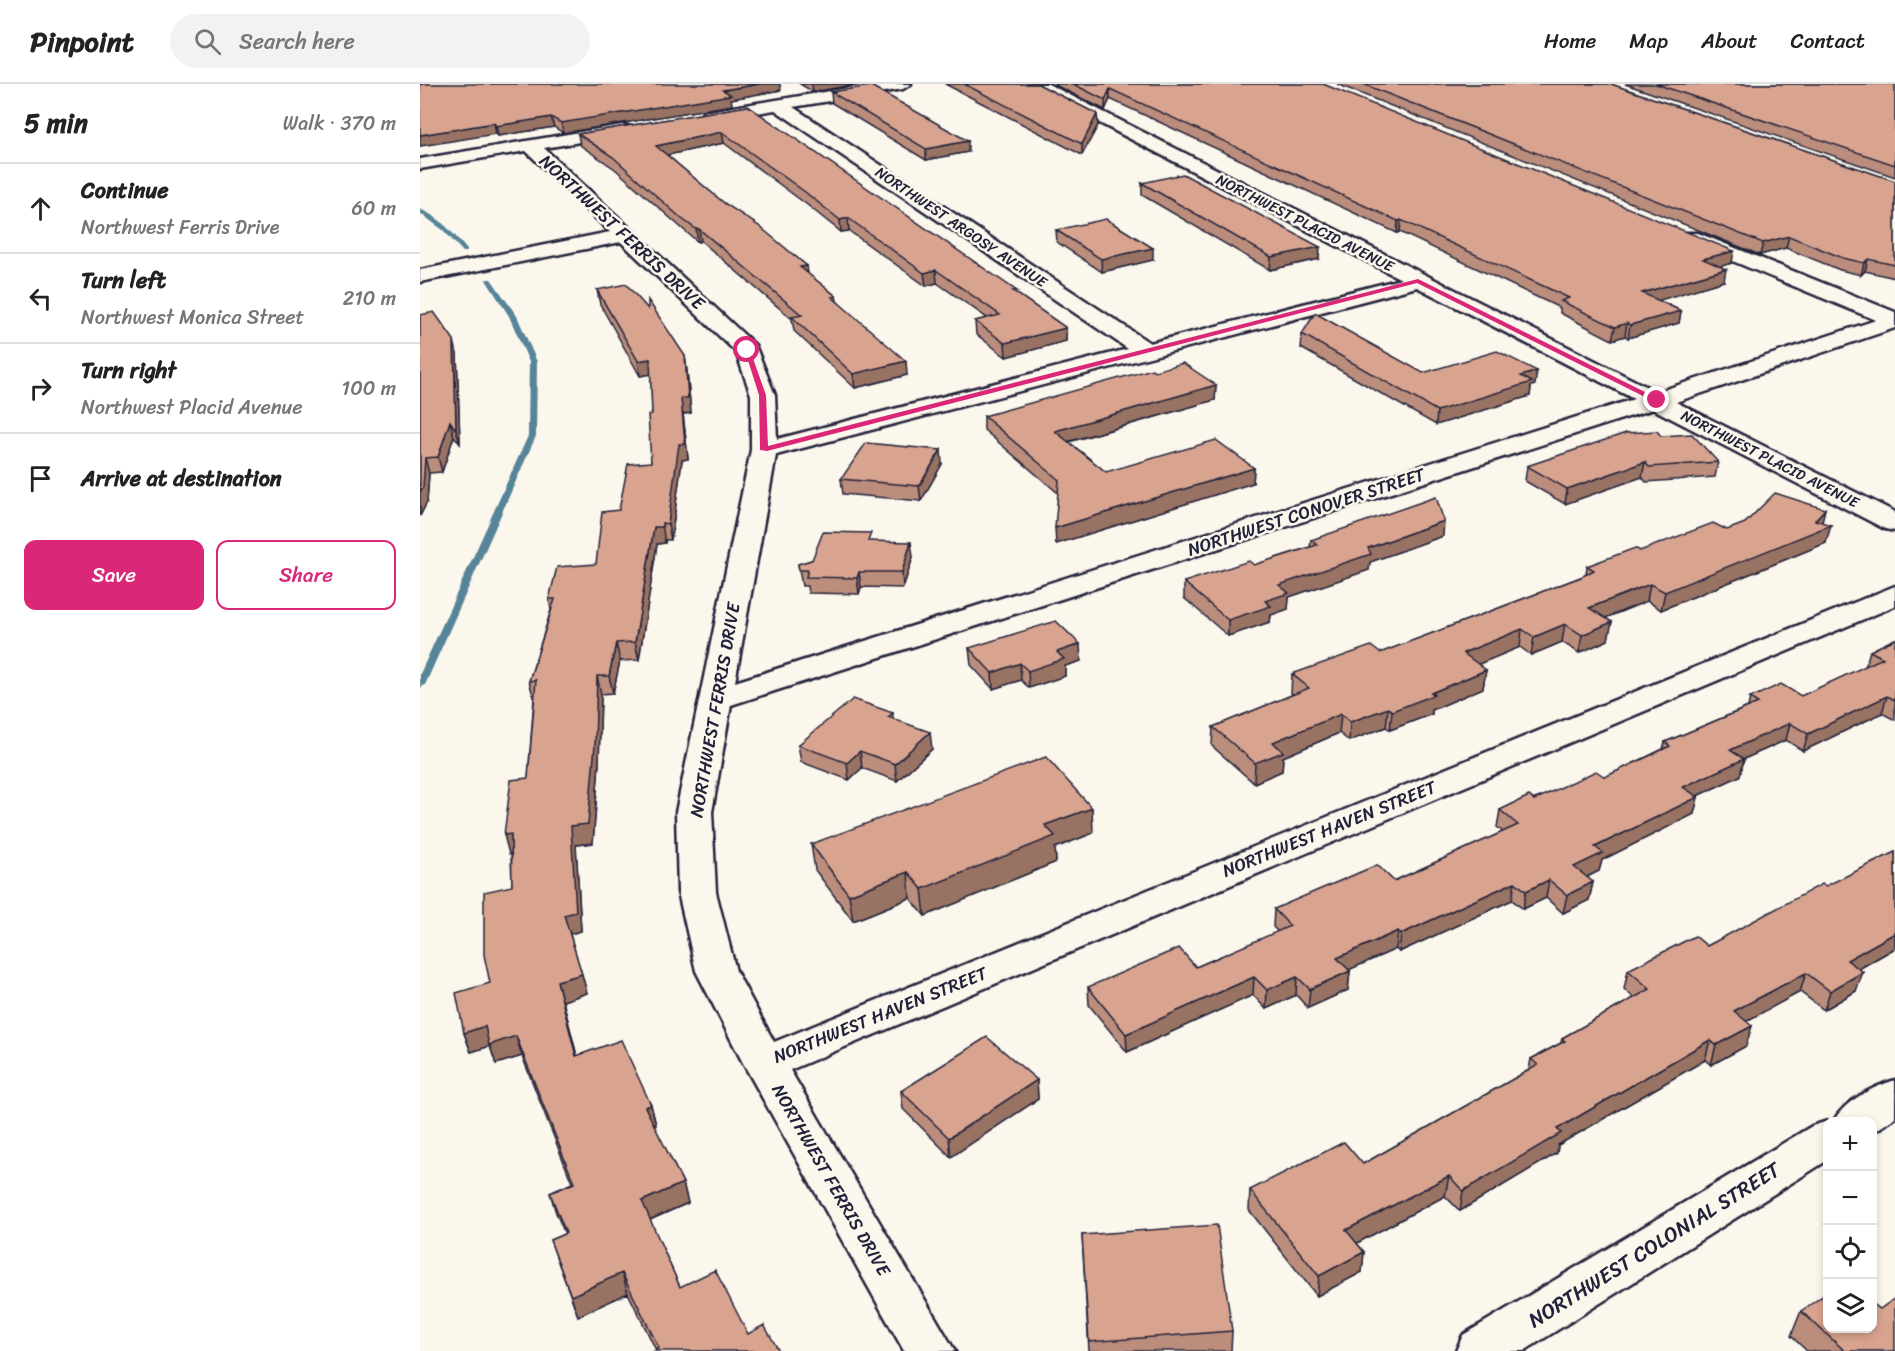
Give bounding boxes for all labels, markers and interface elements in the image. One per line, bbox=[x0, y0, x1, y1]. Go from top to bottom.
search box bbox=[170, 14, 590, 68]
text: Pinpoint bbox=[30, 17, 134, 66]
text: Search here bbox=[239, 22, 355, 61]
text: Home bbox=[1544, 22, 1596, 60]
text: Map bbox=[1629, 22, 1668, 60]
text: About bbox=[1701, 22, 1758, 60]
text: Contact bbox=[1791, 22, 1865, 60]
icon: search bbox=[191, 25, 224, 58]
text: 5 min bbox=[24, 100, 88, 146]
text: Walk · 370 m bbox=[283, 106, 396, 141]
street label: NORTHWEST FERRIS DRIVE bbox=[532, 146, 713, 319]
street label: NORTHWEST ARGOSY AVENUE bbox=[870, 160, 1054, 295]
street label: NORTHWEST PLACID AVENUE bbox=[1211, 167, 1400, 280]
text: Continue bbox=[81, 171, 169, 210]
text: 60 m bbox=[351, 191, 396, 226]
icon: ahead bbox=[24, 192, 57, 225]
text: Northwest Ferris Drive bbox=[81, 210, 279, 245]
text: Turn left bbox=[81, 261, 166, 300]
text: 210 m bbox=[343, 281, 396, 316]
icon: left bbox=[24, 282, 57, 315]
text: Northwest Monica Street bbox=[81, 300, 304, 335]
route start bbox=[733, 336, 759, 362]
text: Turn right bbox=[81, 351, 176, 390]
text: 100 m bbox=[342, 371, 396, 406]
icon: right bbox=[24, 372, 57, 405]
route end bbox=[1643, 386, 1669, 412]
text: Northwest Placid Avenue bbox=[81, 390, 303, 425]
street label: NORTHWEST PLACID AVENUE bbox=[1676, 403, 1865, 516]
street label: NORTHWEST CONOVER STREET bbox=[1183, 458, 1430, 566]
text: Arrive at destination bbox=[81, 459, 282, 498]
icon: arrive bbox=[24, 462, 57, 495]
button: Save bbox=[24, 540, 204, 610]
button: Share bbox=[216, 540, 396, 610]
street label: NORTHWEST FERRIS DRIVE bbox=[680, 599, 750, 820]
street label: NORTHWEST HAVEN STREET bbox=[1217, 771, 1442, 887]
street label: NORTHWEST HAVEN STREET bbox=[768, 957, 993, 1073]
street label: NORTHWEST FERRIS DRIVE bbox=[763, 1078, 900, 1283]
map controls bbox=[1823, 1117, 1877, 1333]
button: + bbox=[1823, 1117, 1877, 1171]
street label: NORTHWEST COLONIAL STREET bbox=[1520, 1151, 1789, 1338]
button: − bbox=[1823, 1171, 1877, 1225]
button: locate bbox=[1823, 1225, 1877, 1279]
button: layers bbox=[1823, 1279, 1877, 1333]

